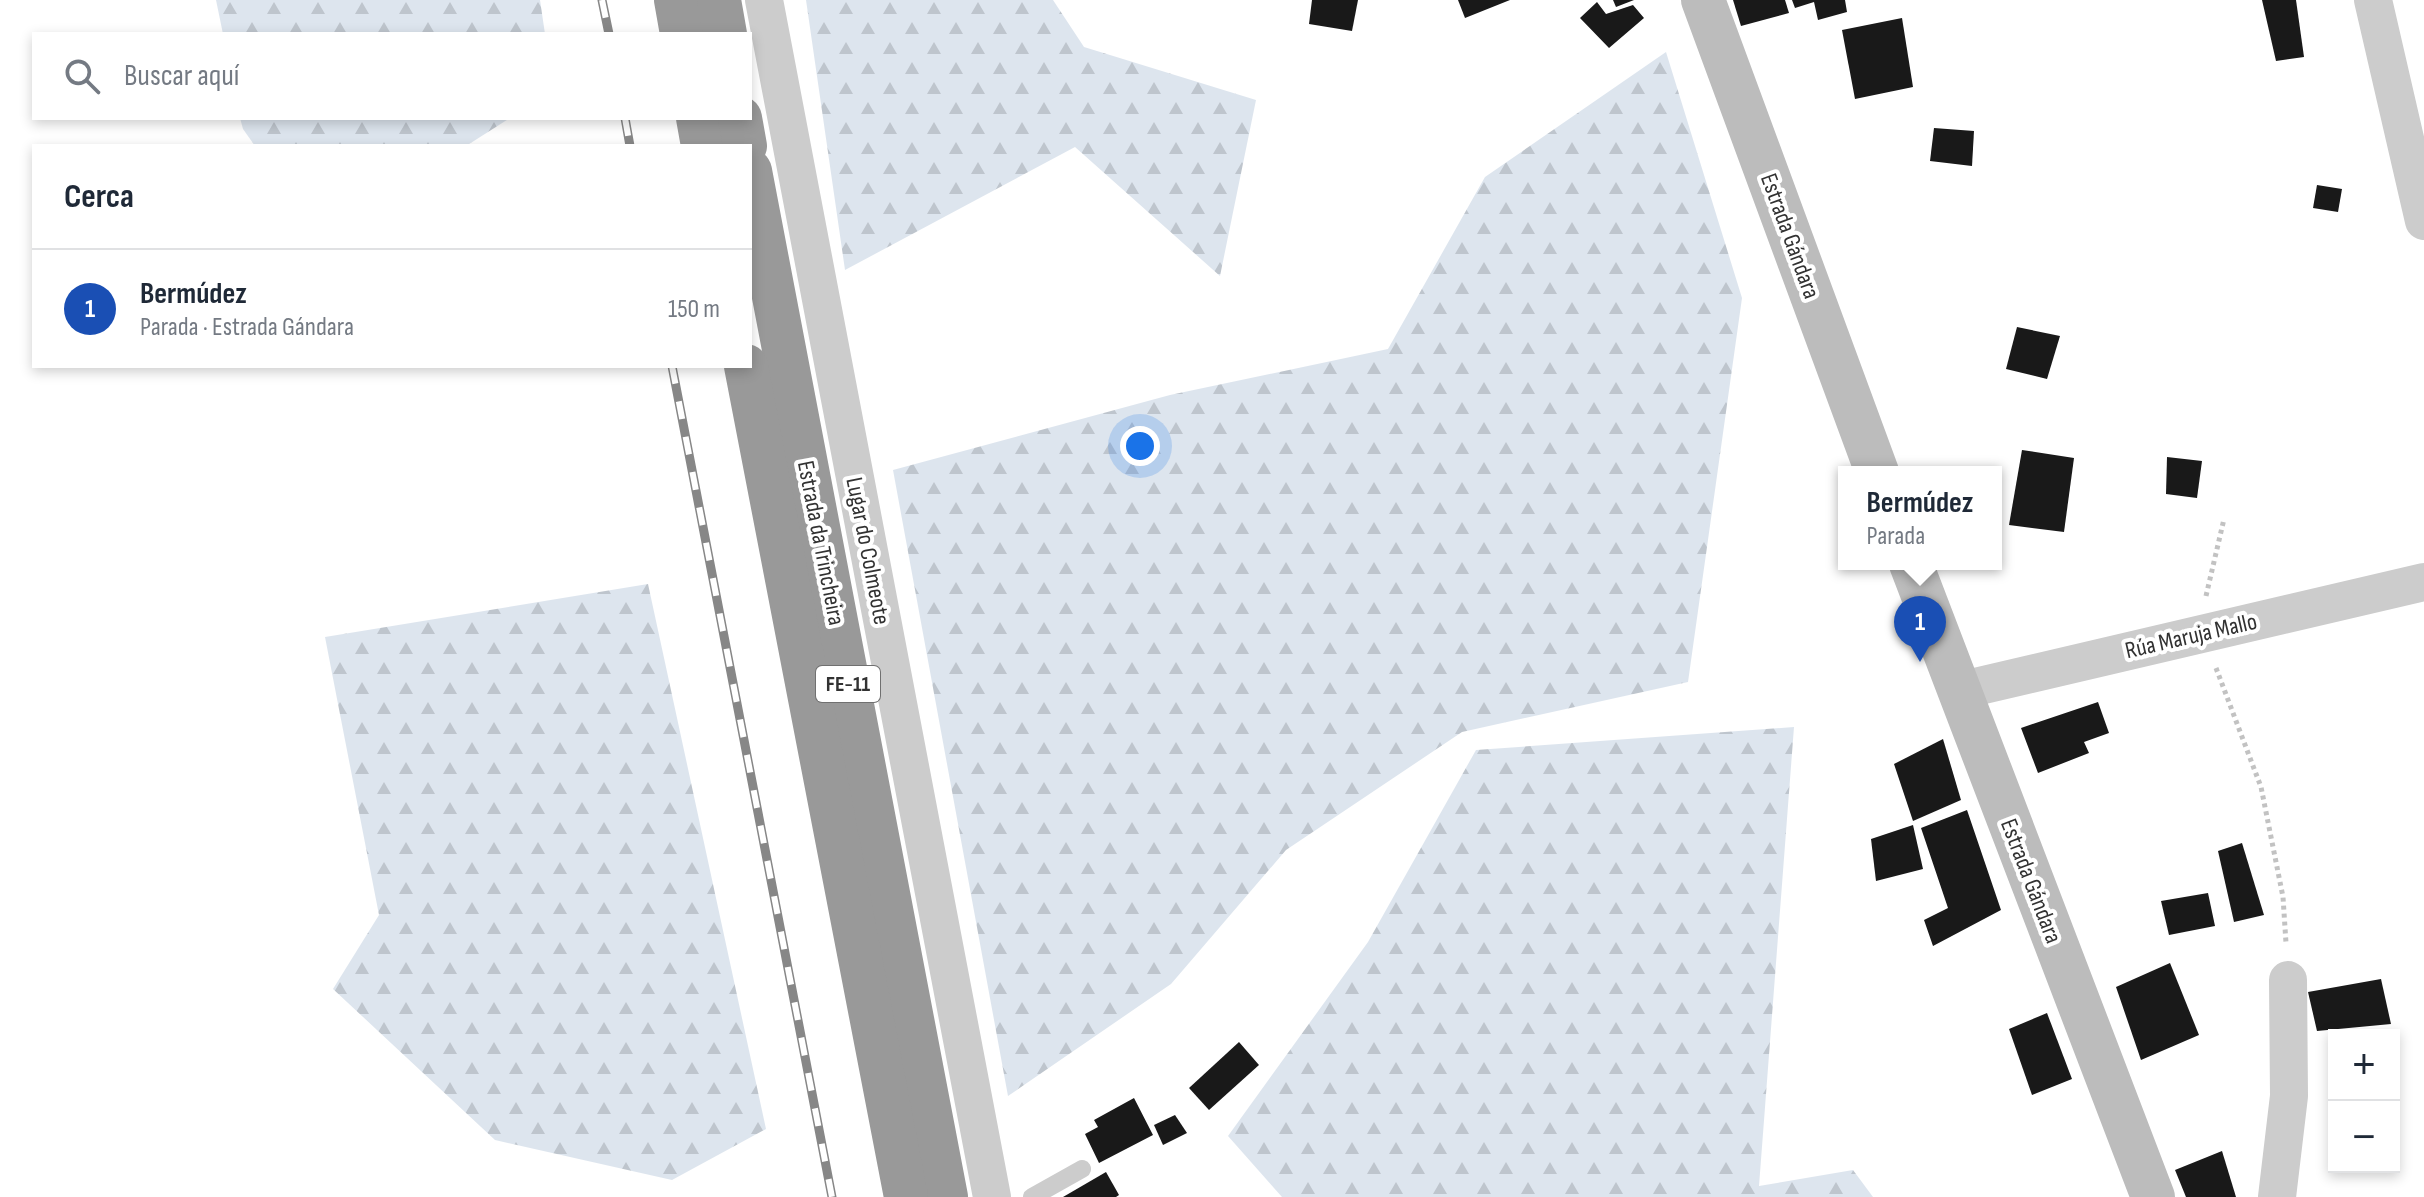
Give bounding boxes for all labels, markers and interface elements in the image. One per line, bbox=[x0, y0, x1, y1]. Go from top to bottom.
search box bbox=[32, 32, 752, 120]
icon: search bbox=[60, 54, 104, 98]
text: Buscar aquí bbox=[124, 58, 239, 94]
street label: Estrada Gándara bbox=[1754, 169, 1826, 303]
text: Cerca bbox=[64, 176, 134, 217]
text: Bermúdez bbox=[140, 276, 247, 312]
text: 1 bbox=[85, 294, 95, 325]
text: 150 m bbox=[668, 294, 720, 325]
text: Parada · Estrada Gándara bbox=[140, 312, 354, 343]
your location bbox=[1120, 426, 1160, 466]
street label: Estrada da Trincheira bbox=[791, 458, 851, 628]
popup bbox=[1838, 466, 2002, 570]
street label: Lugar do Colmeote bbox=[839, 475, 897, 627]
text: Bermúdez bbox=[1867, 485, 1973, 521]
text: Parada bbox=[1867, 521, 1925, 552]
pin: 1 bbox=[1894, 596, 1946, 662]
street label: Rúa Maruja Mallo bbox=[2122, 607, 2260, 665]
road number: FE-11 bbox=[816, 666, 880, 702]
street label: Estrada Gándara bbox=[1994, 815, 2068, 947]
map controls bbox=[2328, 1029, 2400, 1173]
button: + bbox=[2328, 1029, 2400, 1101]
button: − bbox=[2328, 1101, 2400, 1173]

